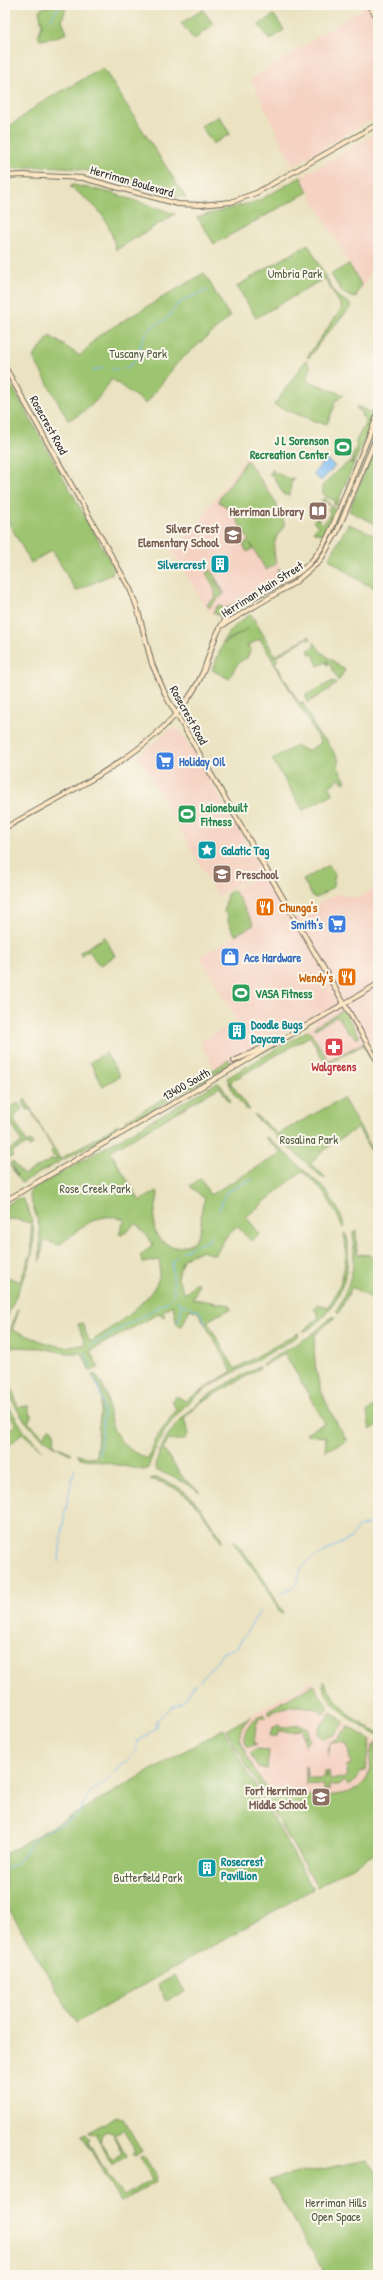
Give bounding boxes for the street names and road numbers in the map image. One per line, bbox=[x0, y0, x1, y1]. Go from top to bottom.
street label: Herriman Boulevard bbox=[88, 161, 176, 201]
street label: Rosecrest Road bbox=[26, 392, 72, 458]
street label: Herriman Main Street bbox=[218, 556, 307, 621]
street label: Rosecrest Road bbox=[166, 682, 212, 748]
street label: 13400 South bbox=[159, 1064, 213, 1104]

